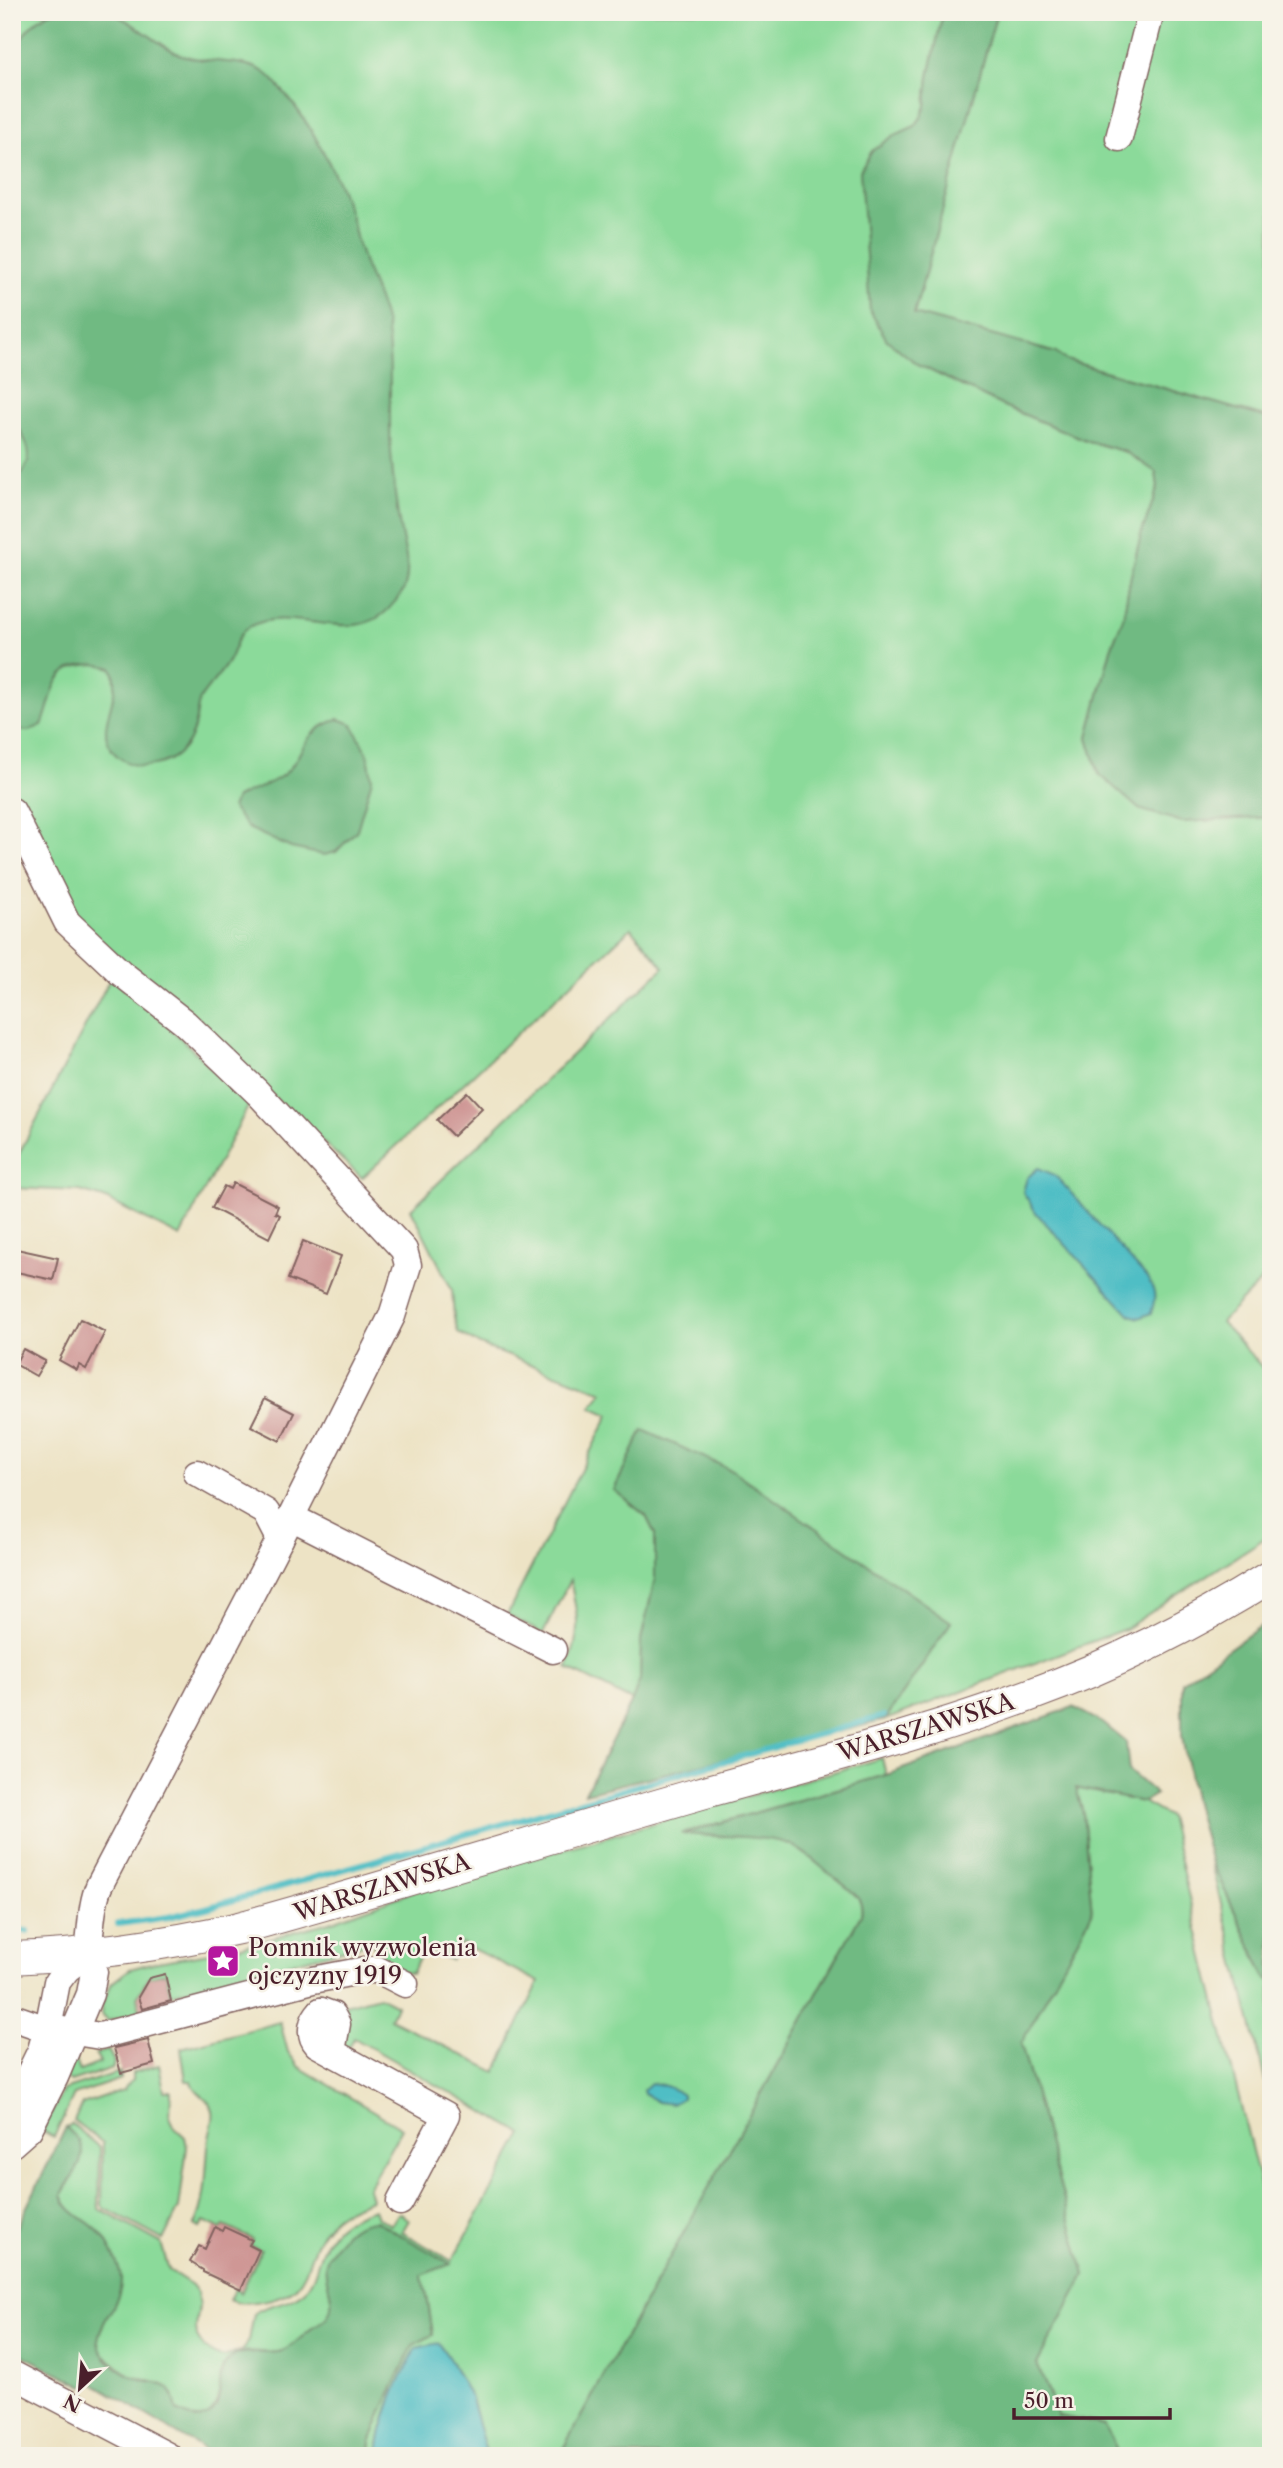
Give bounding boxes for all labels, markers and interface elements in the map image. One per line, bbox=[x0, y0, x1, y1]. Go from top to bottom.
street label: WARSZAWSKA bbox=[833, 1686, 1019, 1768]
street label: WARSZAWSKA bbox=[289, 1846, 475, 1928]
place label: Pomnik wyzwolenia ojczyzny 1919 bbox=[248, 1933, 477, 1990]
place icon: Pomnik wyzwolenia ojczyzny 1919 bbox=[204, 1942, 242, 1980]
north arrow bbox=[46, 2352, 116, 2422]
scale bar bbox=[1014, 2377, 1169, 2421]
text: 50 m bbox=[1024, 2388, 1074, 2413]
text: N bbox=[60, 2389, 85, 2417]

